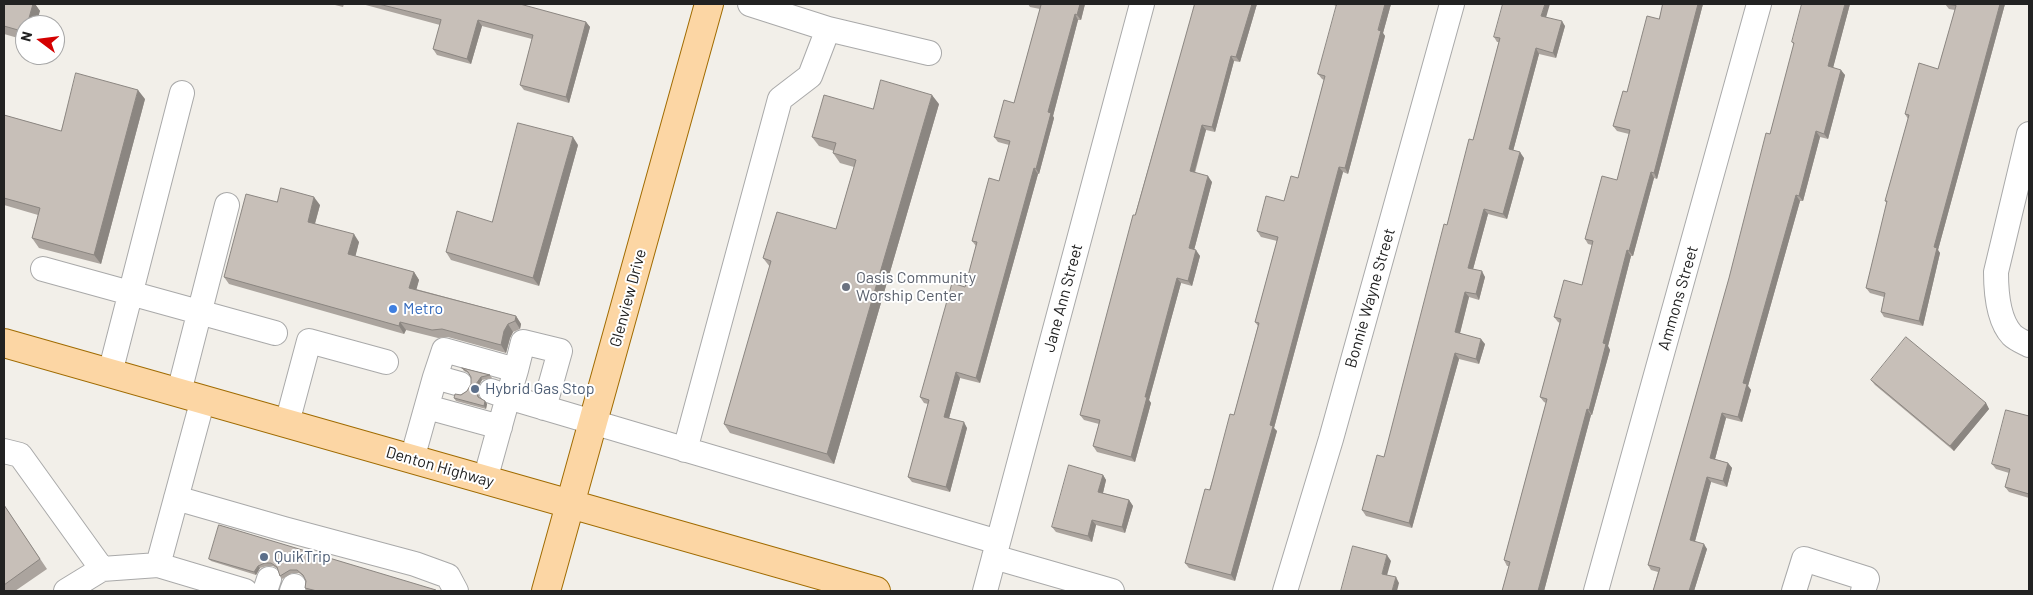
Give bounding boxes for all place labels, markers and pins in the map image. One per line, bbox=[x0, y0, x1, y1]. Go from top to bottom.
place label: Oasis Community Worship Center bbox=[856, 268, 976, 306]
marker: Oasis Community Worship Center bbox=[840, 281, 852, 293]
place label: Metro bbox=[403, 299, 443, 319]
marker: Metro bbox=[387, 303, 399, 315]
place label: Hybrid Gas Stop bbox=[485, 379, 595, 399]
marker: Hybrid Gas Stop bbox=[469, 383, 481, 395]
place label: QuikTrip bbox=[274, 547, 331, 567]
marker: QuikTrip bbox=[258, 551, 270, 563]

